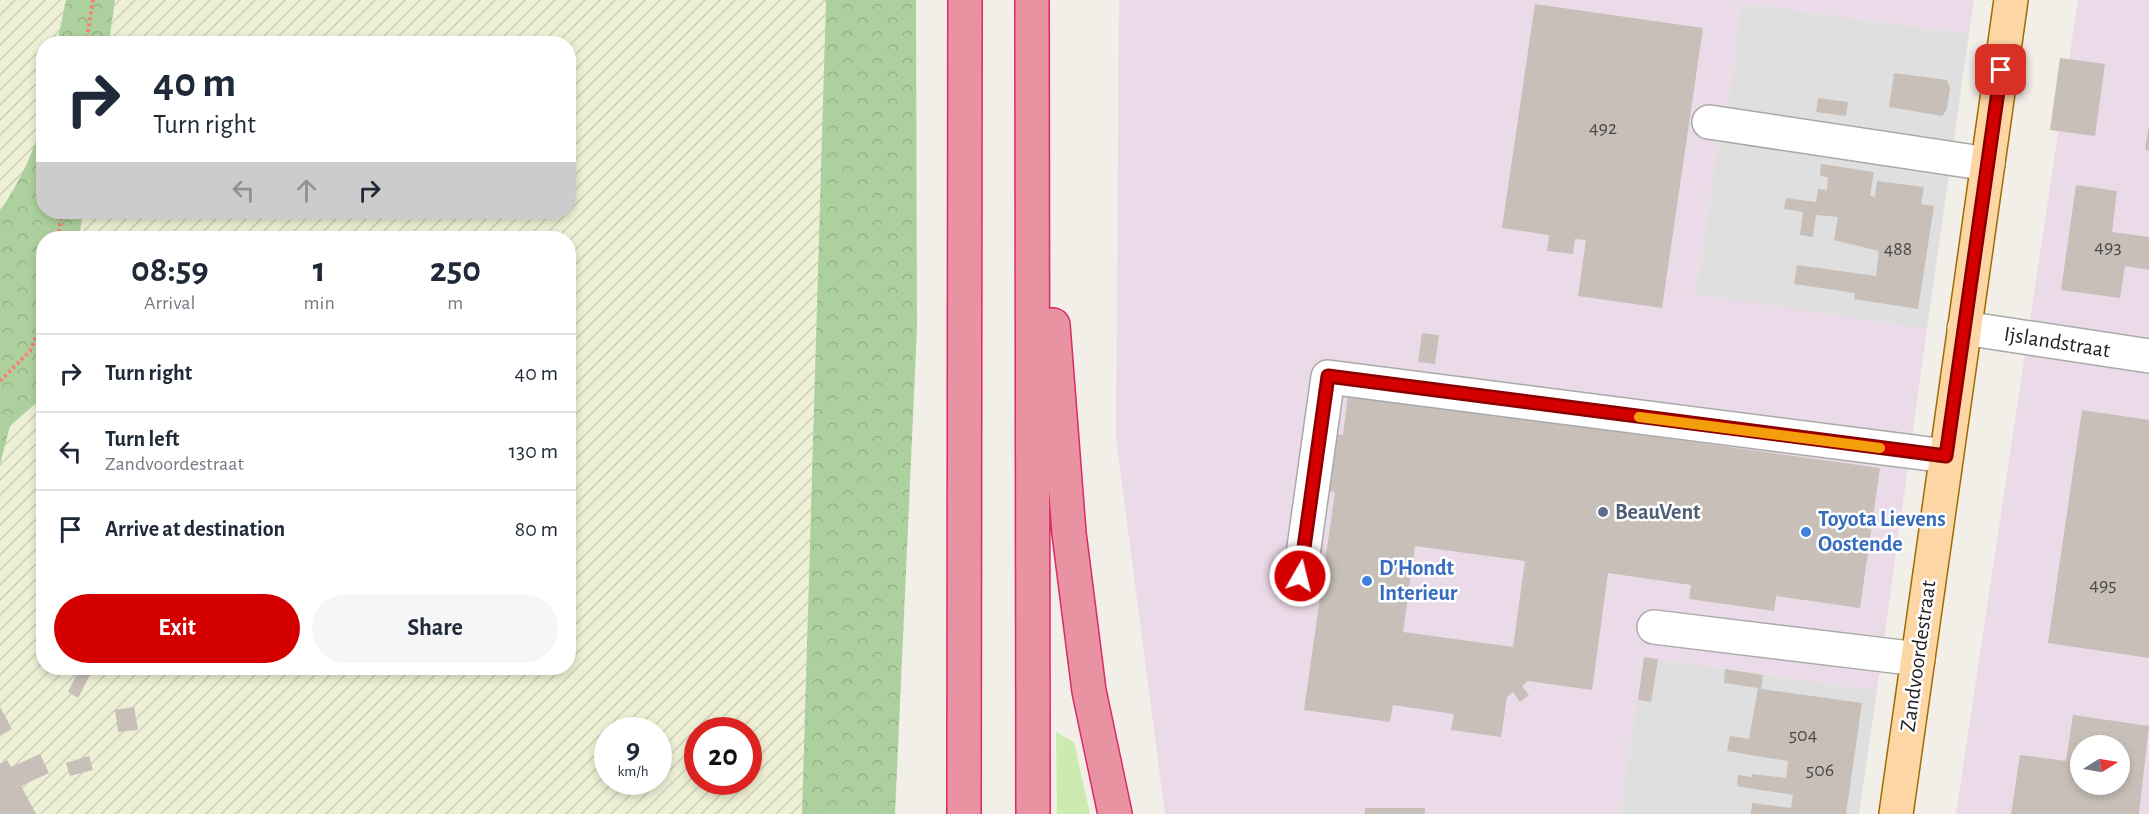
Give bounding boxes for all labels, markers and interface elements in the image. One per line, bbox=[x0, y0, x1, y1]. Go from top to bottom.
pin bbox=[1975, 44, 2026, 95]
icon: arrive bbox=[1984, 53, 2017, 86]
icon: right bbox=[54, 60, 132, 138]
text: 40 m bbox=[153, 62, 236, 104]
text: Turn right bbox=[153, 111, 256, 138]
house number: 492 bbox=[1589, 118, 1617, 138]
icon: left bbox=[227, 174, 260, 207]
icon: ahead bbox=[290, 174, 323, 207]
icon: right bbox=[353, 174, 386, 207]
house number: 493 bbox=[2094, 237, 2122, 257]
house number: 488 bbox=[1884, 239, 1912, 259]
text: 08:59 bbox=[131, 252, 209, 288]
text: 1 bbox=[313, 252, 326, 288]
text: 250 bbox=[430, 252, 481, 288]
text: Arrival bbox=[144, 293, 196, 313]
text: min bbox=[304, 293, 335, 313]
text: m bbox=[447, 293, 463, 313]
street label: Ijslandstraat bbox=[2002, 323, 2112, 361]
icon: right bbox=[54, 357, 87, 390]
text: Turn right bbox=[105, 362, 192, 384]
text: 40 m bbox=[515, 362, 558, 384]
text: Turn left bbox=[105, 428, 179, 450]
icon: left bbox=[54, 435, 87, 468]
text: 130 m bbox=[509, 440, 558, 462]
text: Zandvoordestraat bbox=[105, 454, 244, 474]
place label: BeauVent bbox=[1615, 501, 1701, 523]
marker: BeauVent bbox=[1596, 505, 1610, 519]
place label: Toyota Lievens Oostende bbox=[1818, 508, 1946, 555]
icon: arrive bbox=[54, 513, 87, 546]
text: Arrive at destination bbox=[105, 518, 285, 540]
text: 80 m bbox=[515, 518, 558, 540]
marker: Toyota Lievens Oostende bbox=[1799, 525, 1813, 539]
position arrow bbox=[1268, 544, 1332, 608]
place label: D'Hondt Interieur bbox=[1379, 557, 1458, 604]
marker: D'Hondt Interieur bbox=[1360, 574, 1374, 588]
house number: 495 bbox=[2089, 575, 2117, 595]
street label: Zandvoordestraat bbox=[1896, 579, 1940, 733]
button: Exit bbox=[54, 594, 300, 663]
button: Share bbox=[312, 594, 558, 663]
speed limit sign: 20 bbox=[684, 717, 762, 795]
house number: 504 bbox=[1789, 725, 1817, 745]
text: 9 bbox=[626, 734, 640, 764]
north arrow bbox=[2070, 735, 2130, 795]
map controls bbox=[2070, 735, 2130, 795]
house number: 506 bbox=[1806, 760, 1834, 780]
text: km/h bbox=[618, 764, 648, 779]

